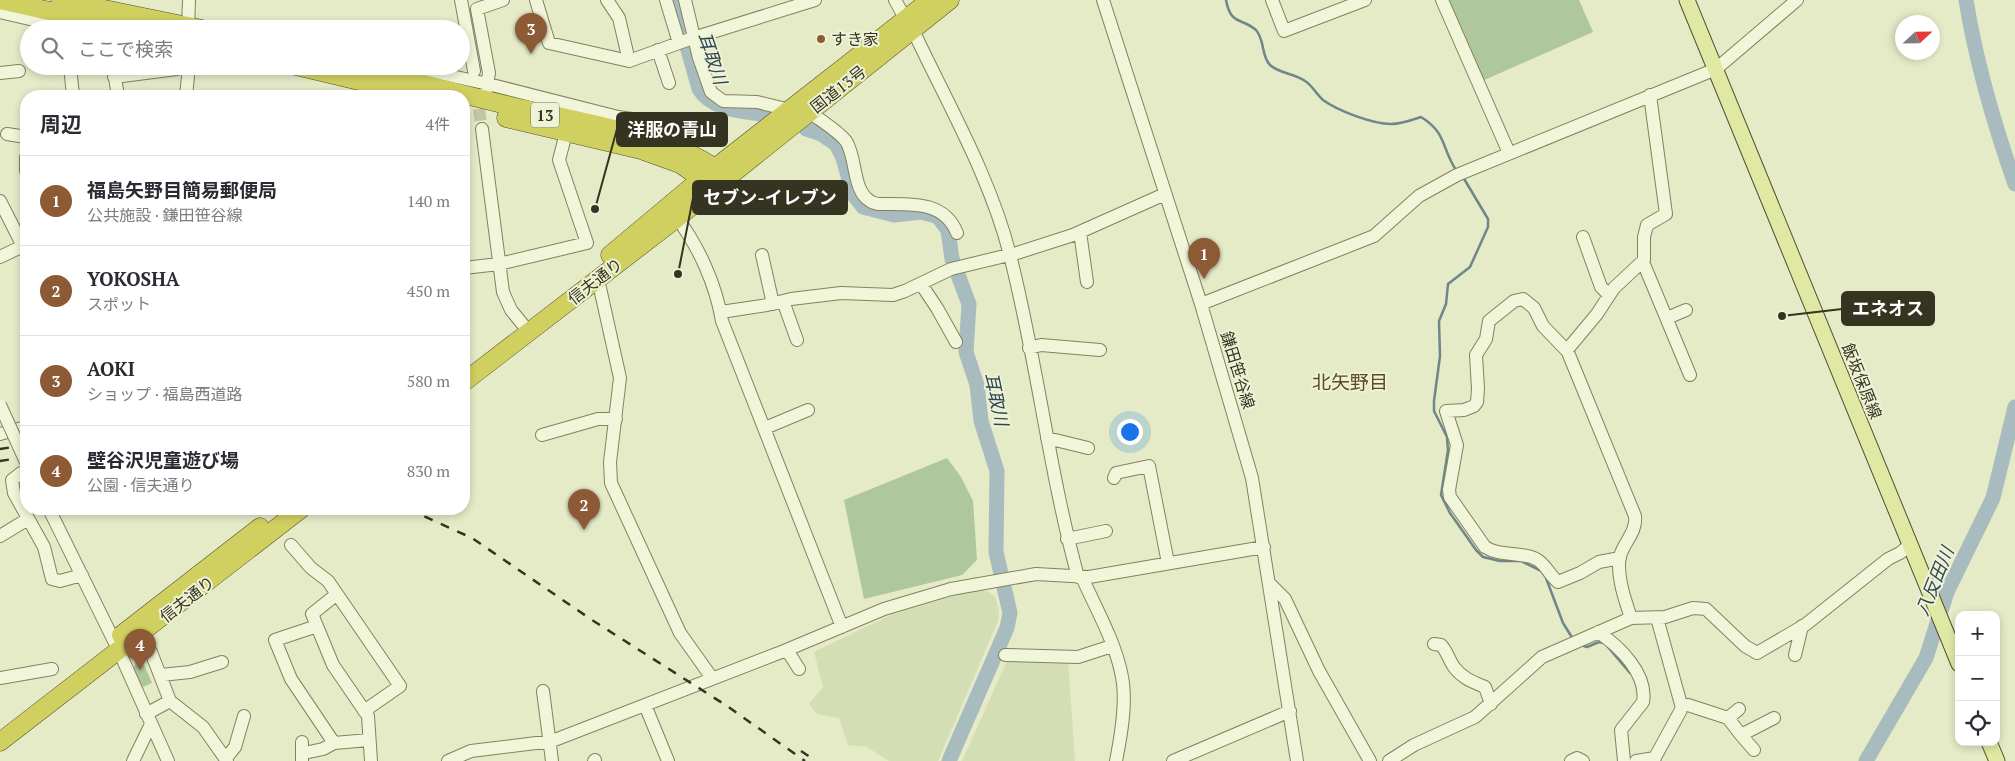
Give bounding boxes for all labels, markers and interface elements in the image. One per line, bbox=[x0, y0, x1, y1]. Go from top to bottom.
pin: 3 bbox=[515, 13, 547, 54]
north arrow bbox=[1895, 15, 1940, 60]
search box bbox=[20, 20, 470, 75]
place label: すき家 bbox=[831, 28, 879, 50]
water label: 耳取川 bbox=[693, 29, 734, 89]
marker: すき家 bbox=[815, 33, 827, 45]
icon: search bbox=[38, 34, 66, 62]
text: ここで検索 bbox=[78, 36, 173, 61]
street label: 国道13号 bbox=[806, 60, 870, 118]
road number: 13 bbox=[531, 102, 559, 128]
text: 周辺 bbox=[40, 110, 82, 138]
text: 4件 bbox=[425, 113, 450, 135]
callout: 洋服の青山 bbox=[617, 113, 727, 146]
text: 洋服の青山 bbox=[627, 117, 717, 141]
text: 福島矢野目簡易郵便局 bbox=[87, 177, 277, 202]
callout: セブン-イレブン bbox=[693, 181, 847, 214]
text: セブン-イレブン bbox=[703, 185, 837, 209]
text: 1 bbox=[51, 190, 61, 212]
text: 140 m bbox=[407, 190, 450, 212]
text: 公共施設 · 鎌田笹谷線 bbox=[87, 204, 243, 226]
pin: 1 bbox=[1188, 238, 1220, 279]
street label: 信夫通り bbox=[563, 253, 627, 309]
text: YOKOSHA bbox=[87, 266, 180, 291]
text: 2 bbox=[51, 280, 61, 302]
text: 450 m bbox=[407, 280, 450, 302]
callout: エネオス bbox=[1842, 292, 1934, 325]
text: スポット bbox=[87, 293, 151, 315]
text: エネオス bbox=[1852, 296, 1924, 320]
street label: 鎌田笹谷線 bbox=[1216, 329, 1260, 411]
street label: 飯坂保原線 bbox=[1837, 340, 1887, 422]
text: AOKI bbox=[87, 356, 135, 381]
district label: 北矢野目 bbox=[1312, 369, 1388, 394]
text: 3 bbox=[51, 370, 61, 392]
text: 580 m bbox=[407, 370, 450, 392]
water label: 耳取川 bbox=[980, 370, 1015, 430]
text: ショップ · 福島西道路 bbox=[87, 383, 243, 405]
your location bbox=[1117, 419, 1143, 445]
text: 壁谷沢児童遊び場 bbox=[87, 447, 239, 472]
text: 4 bbox=[51, 460, 61, 482]
text: 830 m bbox=[407, 460, 450, 482]
text: 公園 · 信夫通り bbox=[87, 474, 195, 496]
pin: 2 bbox=[568, 489, 600, 530]
water label: 八反田川 bbox=[1909, 541, 1959, 619]
street label: 信夫通り bbox=[155, 571, 219, 627]
map controls bbox=[1955, 611, 2000, 746]
button: + bbox=[1955, 611, 2000, 656]
pin: 4 bbox=[124, 629, 156, 670]
button: − bbox=[1955, 656, 2000, 701]
button: locate bbox=[1955, 701, 2000, 746]

